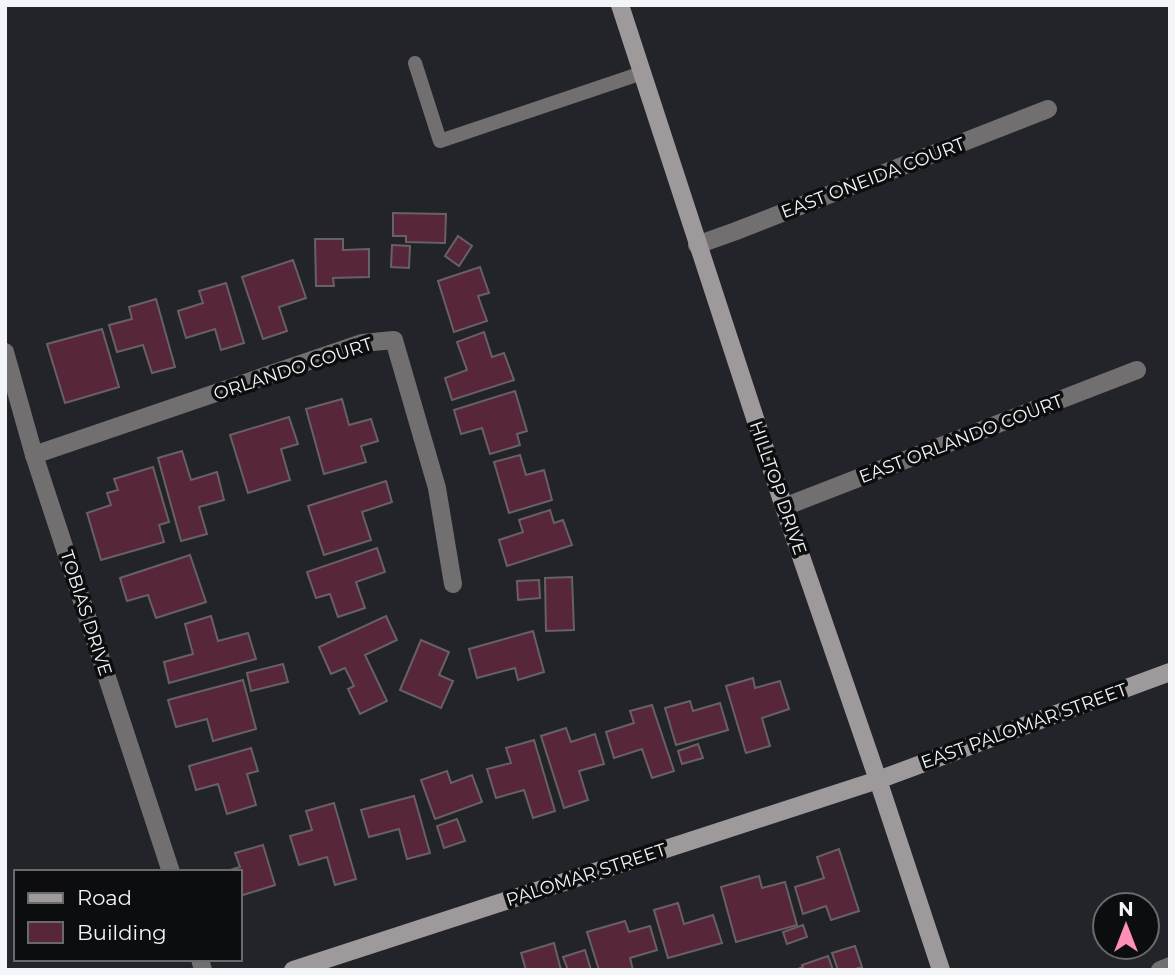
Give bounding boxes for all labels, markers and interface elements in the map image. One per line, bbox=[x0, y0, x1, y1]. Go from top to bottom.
street label: EAST ONEIDA COURT bbox=[778, 133, 969, 223]
street label: ORLANDO COURT bbox=[211, 333, 376, 405]
street label: EAST ORLANDO COURT bbox=[856, 390, 1067, 488]
street label: HILLTOP DRIVE bbox=[745, 418, 811, 558]
street label: TOBIAS DRIVE bbox=[55, 548, 117, 678]
street label: EAST PALOMAR STREET bbox=[918, 678, 1131, 774]
street label: PALOMAR STREET bbox=[503, 839, 669, 911]
legend bbox=[14, 870, 242, 961]
text: Road bbox=[77, 885, 132, 910]
north arrow bbox=[1091, 891, 1161, 961]
text: N bbox=[1118, 898, 1134, 921]
text: Building bbox=[77, 920, 167, 945]

